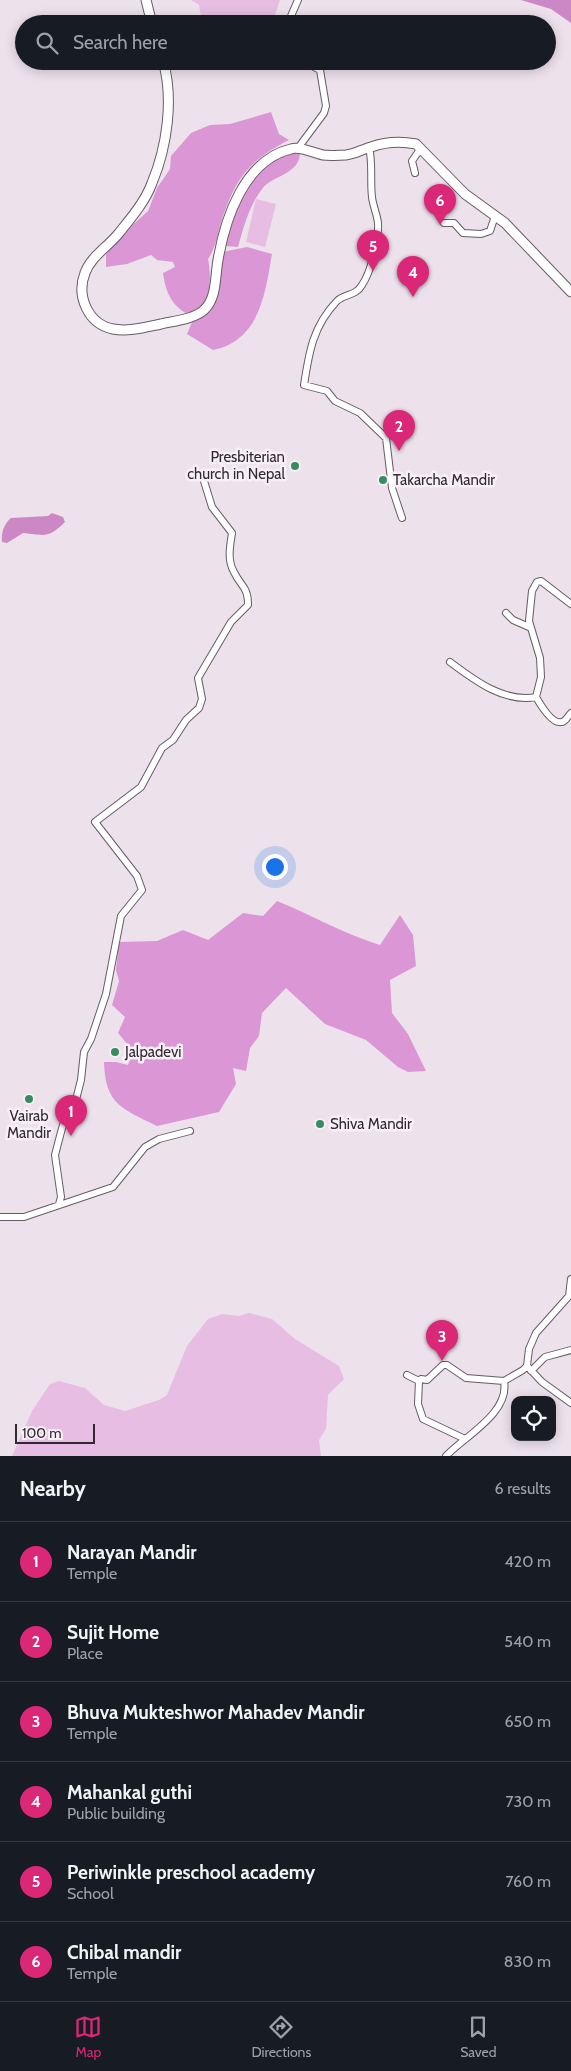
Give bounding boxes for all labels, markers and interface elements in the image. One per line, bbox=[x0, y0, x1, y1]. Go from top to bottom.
search box bbox=[15, 15, 556, 70]
icon: search bbox=[33, 29, 61, 57]
text: Search here bbox=[73, 31, 167, 54]
pin: 6 bbox=[424, 184, 456, 225]
pin: 5 bbox=[357, 230, 389, 271]
pin: 4 bbox=[397, 256, 429, 297]
pin: 2 bbox=[383, 410, 415, 451]
place label: Presbiterian church in Nepal bbox=[187, 448, 285, 483]
marker: Presbiterian church in Nepal bbox=[289, 460, 301, 472]
place label: Takarcha Mandir bbox=[393, 471, 495, 489]
marker: Takarcha Mandir bbox=[377, 474, 389, 486]
your location bbox=[262, 854, 288, 880]
place label: Jalpadevi bbox=[124, 1043, 181, 1061]
marker: Jalpadevi bbox=[109, 1046, 121, 1058]
marker: Vairab Mandir bbox=[23, 1093, 35, 1105]
pin: 1 bbox=[55, 1095, 87, 1136]
place label: Vairab Mandir bbox=[7, 1107, 51, 1142]
place label: Shiva Mandir bbox=[330, 1115, 412, 1133]
marker: Shiva Mandir bbox=[314, 1118, 326, 1130]
pin: 3 bbox=[426, 1320, 458, 1361]
map controls bbox=[511, 1396, 556, 1441]
button: locate bbox=[511, 1396, 556, 1441]
scale bar bbox=[15, 1421, 95, 1444]
text: 100 m bbox=[22, 1424, 62, 1442]
text: Nearby bbox=[20, 1476, 86, 1501]
text: 6 results bbox=[495, 1479, 551, 1498]
text: Narayan Mandir bbox=[67, 1541, 197, 1564]
text: 1 bbox=[33, 1552, 39, 1571]
text: 420 m bbox=[505, 1552, 551, 1571]
text: Temple bbox=[67, 1564, 117, 1583]
text: Sujit Home bbox=[67, 1621, 159, 1644]
text: 2 bbox=[32, 1632, 40, 1651]
text: 540 m bbox=[504, 1632, 551, 1651]
text: Place bbox=[67, 1644, 103, 1663]
text: Bhuva Mukteshwor Mahadev Mandir bbox=[67, 1701, 364, 1724]
text: 3 bbox=[32, 1712, 40, 1731]
text: 650 m bbox=[504, 1712, 551, 1731]
text: Temple bbox=[67, 1724, 117, 1743]
text: Mahankal guthi bbox=[67, 1781, 192, 1804]
text: 4 bbox=[31, 1792, 41, 1811]
text: 730 m bbox=[505, 1792, 551, 1811]
text: Public building bbox=[67, 1804, 165, 1823]
text: Periwinkle preschool academy bbox=[67, 1861, 315, 1884]
text: 5 bbox=[32, 1872, 40, 1891]
text: 760 m bbox=[505, 1872, 551, 1891]
text: School bbox=[67, 1884, 114, 1903]
text: Chibal mandir bbox=[67, 1941, 181, 1964]
text: 6 bbox=[32, 1952, 41, 1971]
text: 830 m bbox=[504, 1952, 551, 1971]
text: Temple bbox=[67, 1964, 117, 1983]
tab: Map bbox=[74, 2013, 102, 2061]
tab: Directions bbox=[251, 2013, 311, 2061]
tab: Saved bbox=[460, 2013, 497, 2061]

